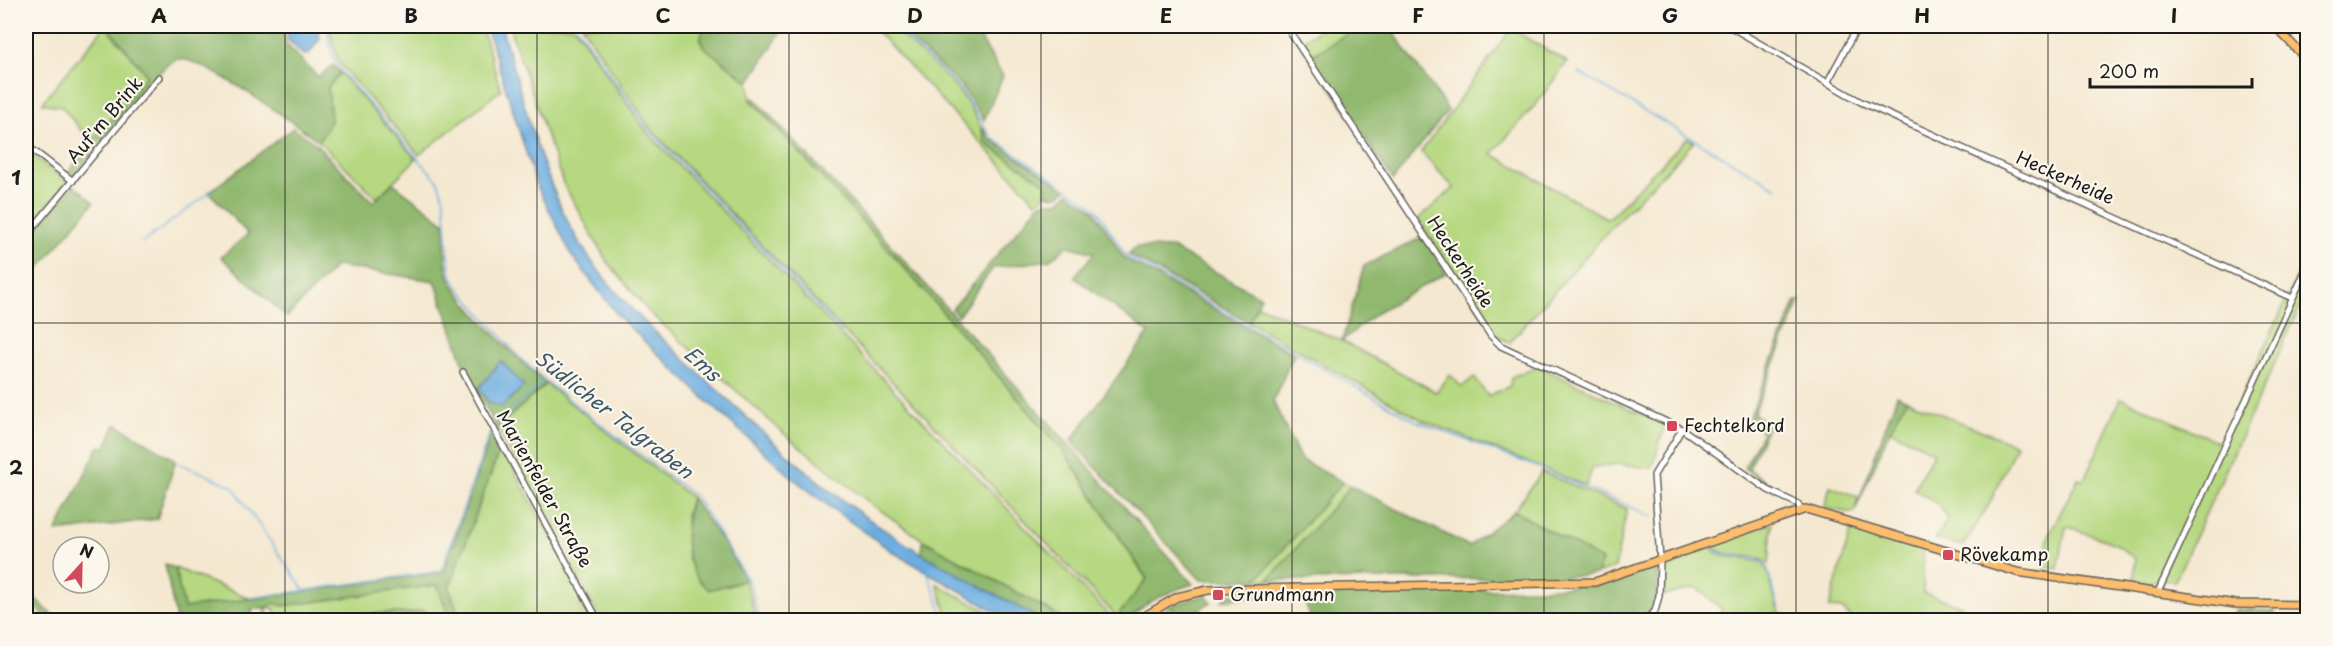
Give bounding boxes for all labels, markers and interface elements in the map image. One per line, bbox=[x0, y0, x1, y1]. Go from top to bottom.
text: A bbox=[151, 0, 167, 30]
text: B bbox=[404, 0, 418, 30]
text: C bbox=[655, 0, 671, 30]
text: D bbox=[907, 0, 923, 30]
text: E bbox=[1160, 0, 1172, 30]
text: F bbox=[1412, 0, 1424, 30]
text: G bbox=[1662, 0, 1678, 30]
text: H bbox=[1914, 0, 1930, 30]
text: I bbox=[2171, 0, 2177, 30]
scale bar bbox=[2090, 51, 2252, 89]
text: 200 m bbox=[2099, 57, 2159, 84]
street label: Auf'm Brink bbox=[59, 69, 148, 169]
street label: Heckerheide bbox=[2012, 143, 2119, 210]
text: 1 bbox=[11, 162, 21, 192]
street label: Heckerheide bbox=[1421, 210, 1501, 312]
water label: Ems bbox=[678, 339, 729, 389]
water label: Südlicher Talgraben bbox=[529, 343, 701, 486]
street label: Marienfelder Straße bbox=[491, 405, 600, 572]
place label: Fechtelkord bbox=[1684, 411, 1785, 438]
marker: Fechtelkord bbox=[1665, 419, 1679, 433]
text: 2 bbox=[9, 452, 23, 482]
north arrow bbox=[51, 535, 111, 595]
text: N bbox=[77, 537, 97, 564]
place label: Rövekamp bbox=[1960, 540, 2048, 567]
marker: Rövekamp bbox=[1941, 548, 1955, 562]
place label: Grundmann bbox=[1230, 580, 1335, 607]
marker: Grundmann bbox=[1211, 588, 1225, 602]

